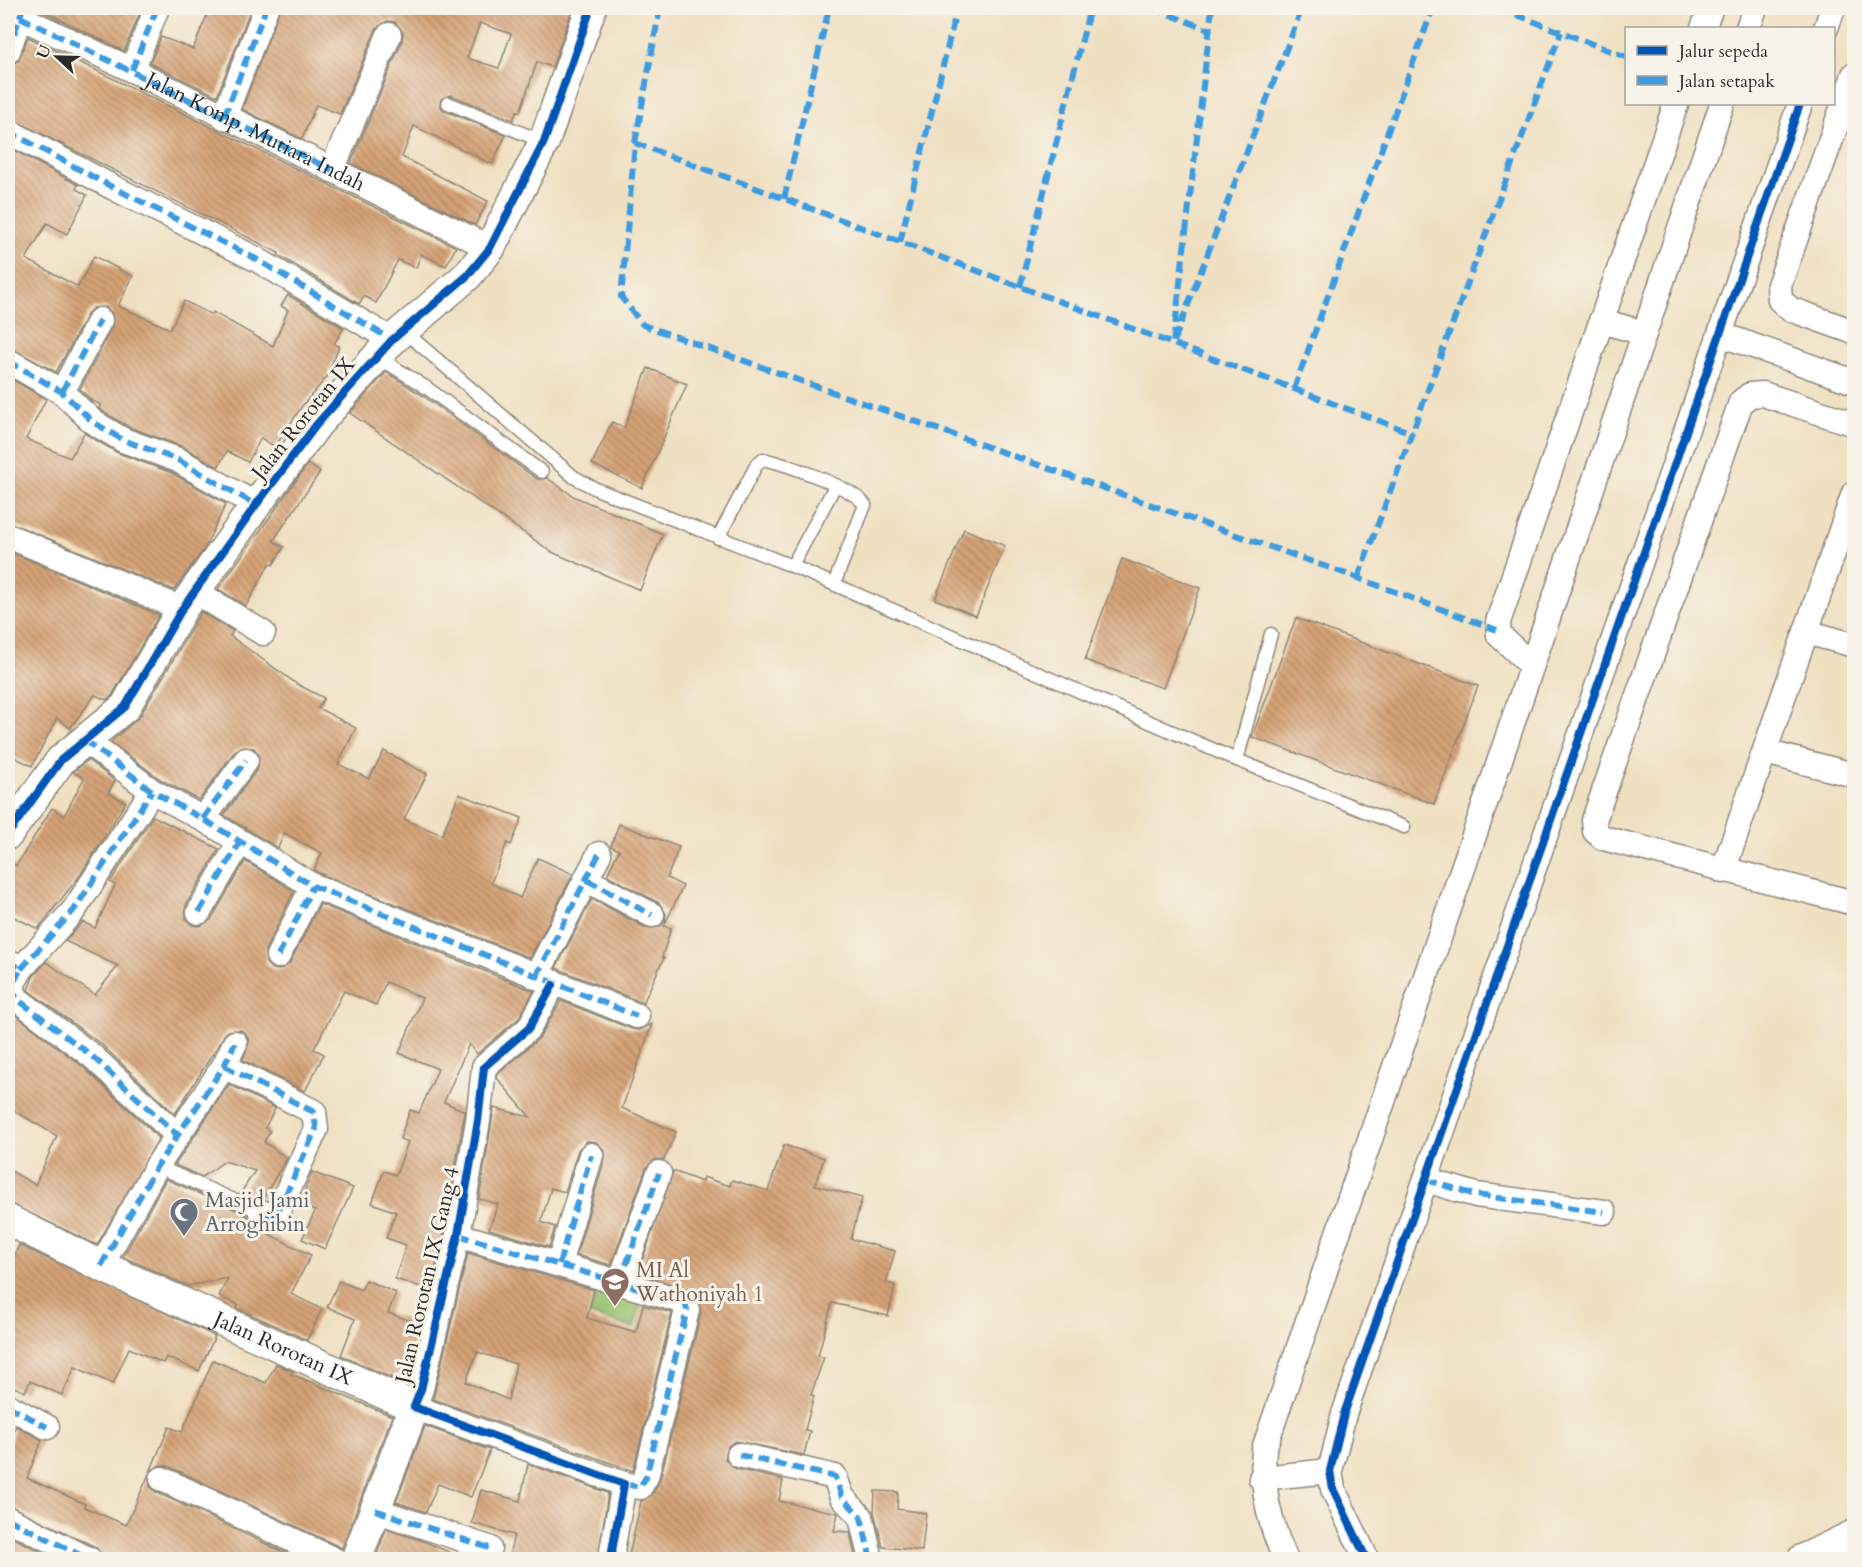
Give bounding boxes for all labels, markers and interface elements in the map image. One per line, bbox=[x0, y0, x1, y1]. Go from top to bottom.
north arrow bbox=[27, 27, 87, 87]
legend bbox=[1625, 27, 1835, 105]
text: Jalur sepeda bbox=[1676, 39, 1768, 64]
text: U bbox=[31, 42, 57, 62]
street label: Jalan Komp. Mutiara Indah bbox=[138, 64, 370, 199]
text: Jalan setapak bbox=[1676, 69, 1775, 94]
street label: Jalan Rorotan IX bbox=[243, 351, 362, 488]
street label: Jalan Rorotan IX Gang 4 bbox=[388, 1164, 467, 1389]
place label: Masjid Jami Arroghibin bbox=[205, 1186, 309, 1239]
mosque icon: Masjid Jami Arroghibin bbox=[168, 1196, 200, 1238]
place label: MI Al Wathoniyah 1 bbox=[635, 1256, 764, 1309]
school or university icon: MI Al Wathoniyah 1 bbox=[599, 1266, 631, 1308]
street label: Jalan Rorotan IX bbox=[206, 1303, 358, 1393]

